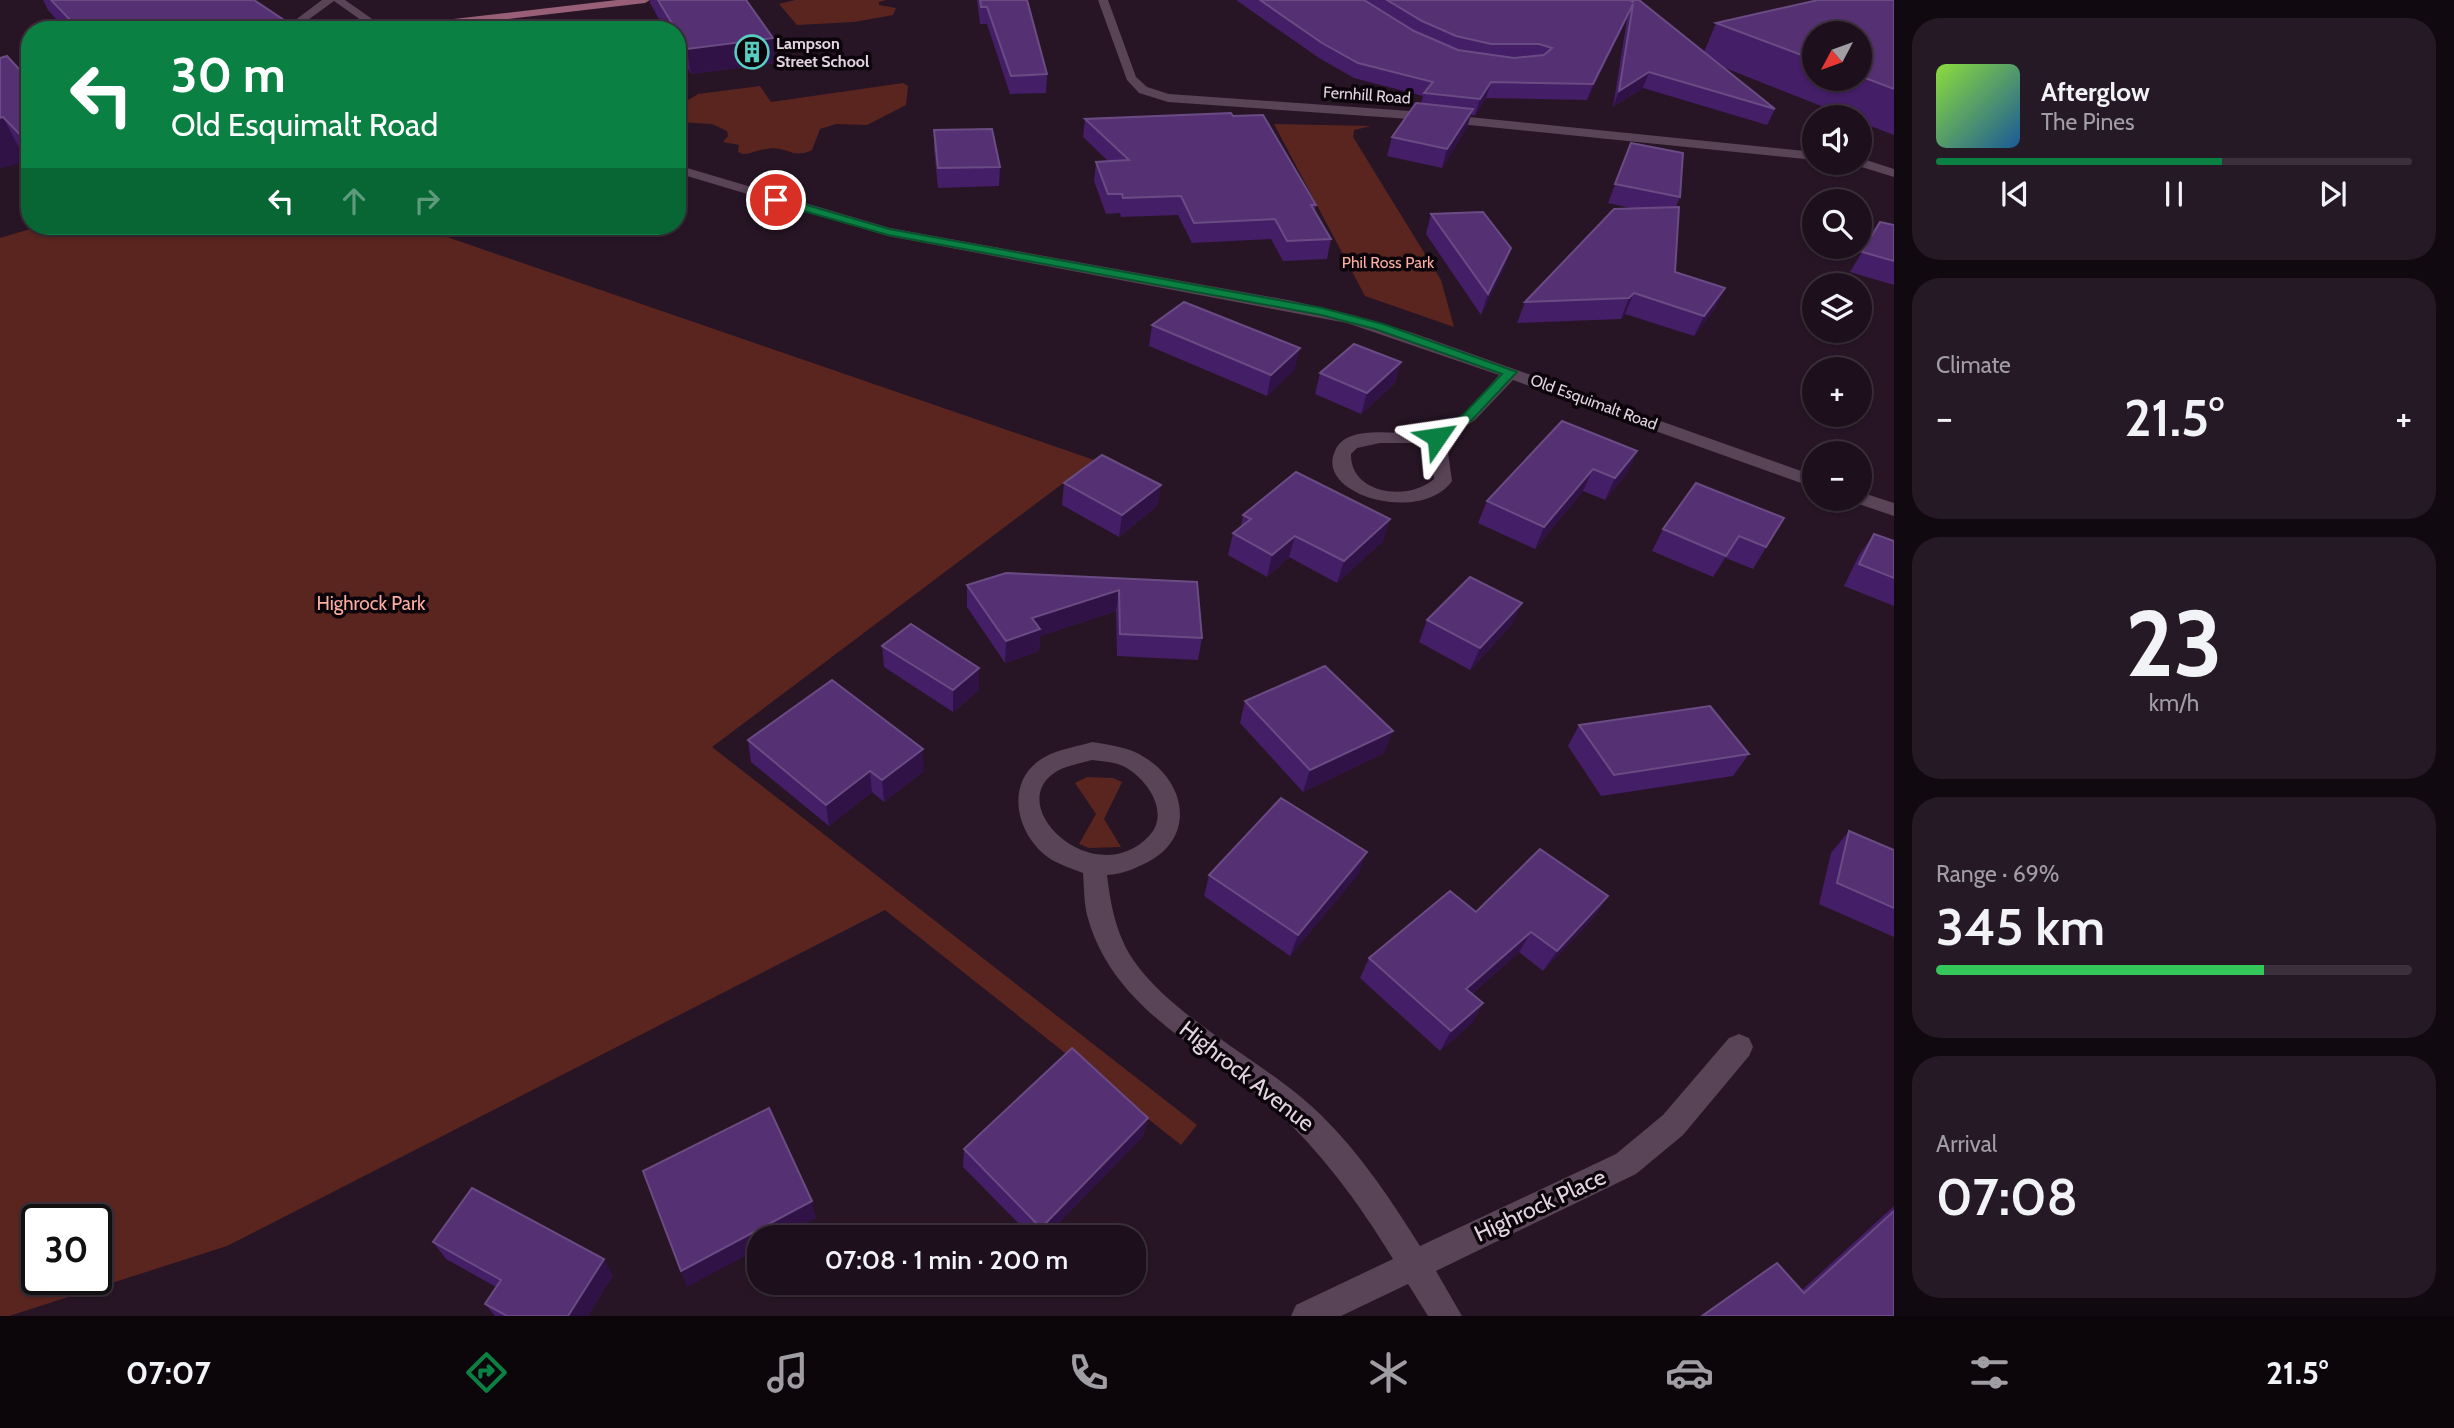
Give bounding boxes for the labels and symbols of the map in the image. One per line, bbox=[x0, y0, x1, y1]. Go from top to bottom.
north arrow bbox=[1802, 21, 1872, 91]
building icon: Lampson Street School bbox=[733, 33, 771, 71]
place label: Lampson Street School bbox=[776, 34, 869, 71]
street label: Fernhill Road bbox=[1323, 82, 1411, 108]
pin bbox=[746, 170, 806, 230]
park label: Phil Ross Park bbox=[1342, 253, 1435, 272]
street label: Old Esquimalt Road bbox=[1528, 370, 1660, 434]
position arrow bbox=[1400, 400, 1474, 474]
park label: Highrock Park bbox=[317, 592, 426, 615]
street label: Highrock Avenue bbox=[1174, 1015, 1320, 1137]
street label: Highrock Place bbox=[1470, 1162, 1610, 1248]
speed limit sign: 30 bbox=[21, 1204, 112, 1295]

